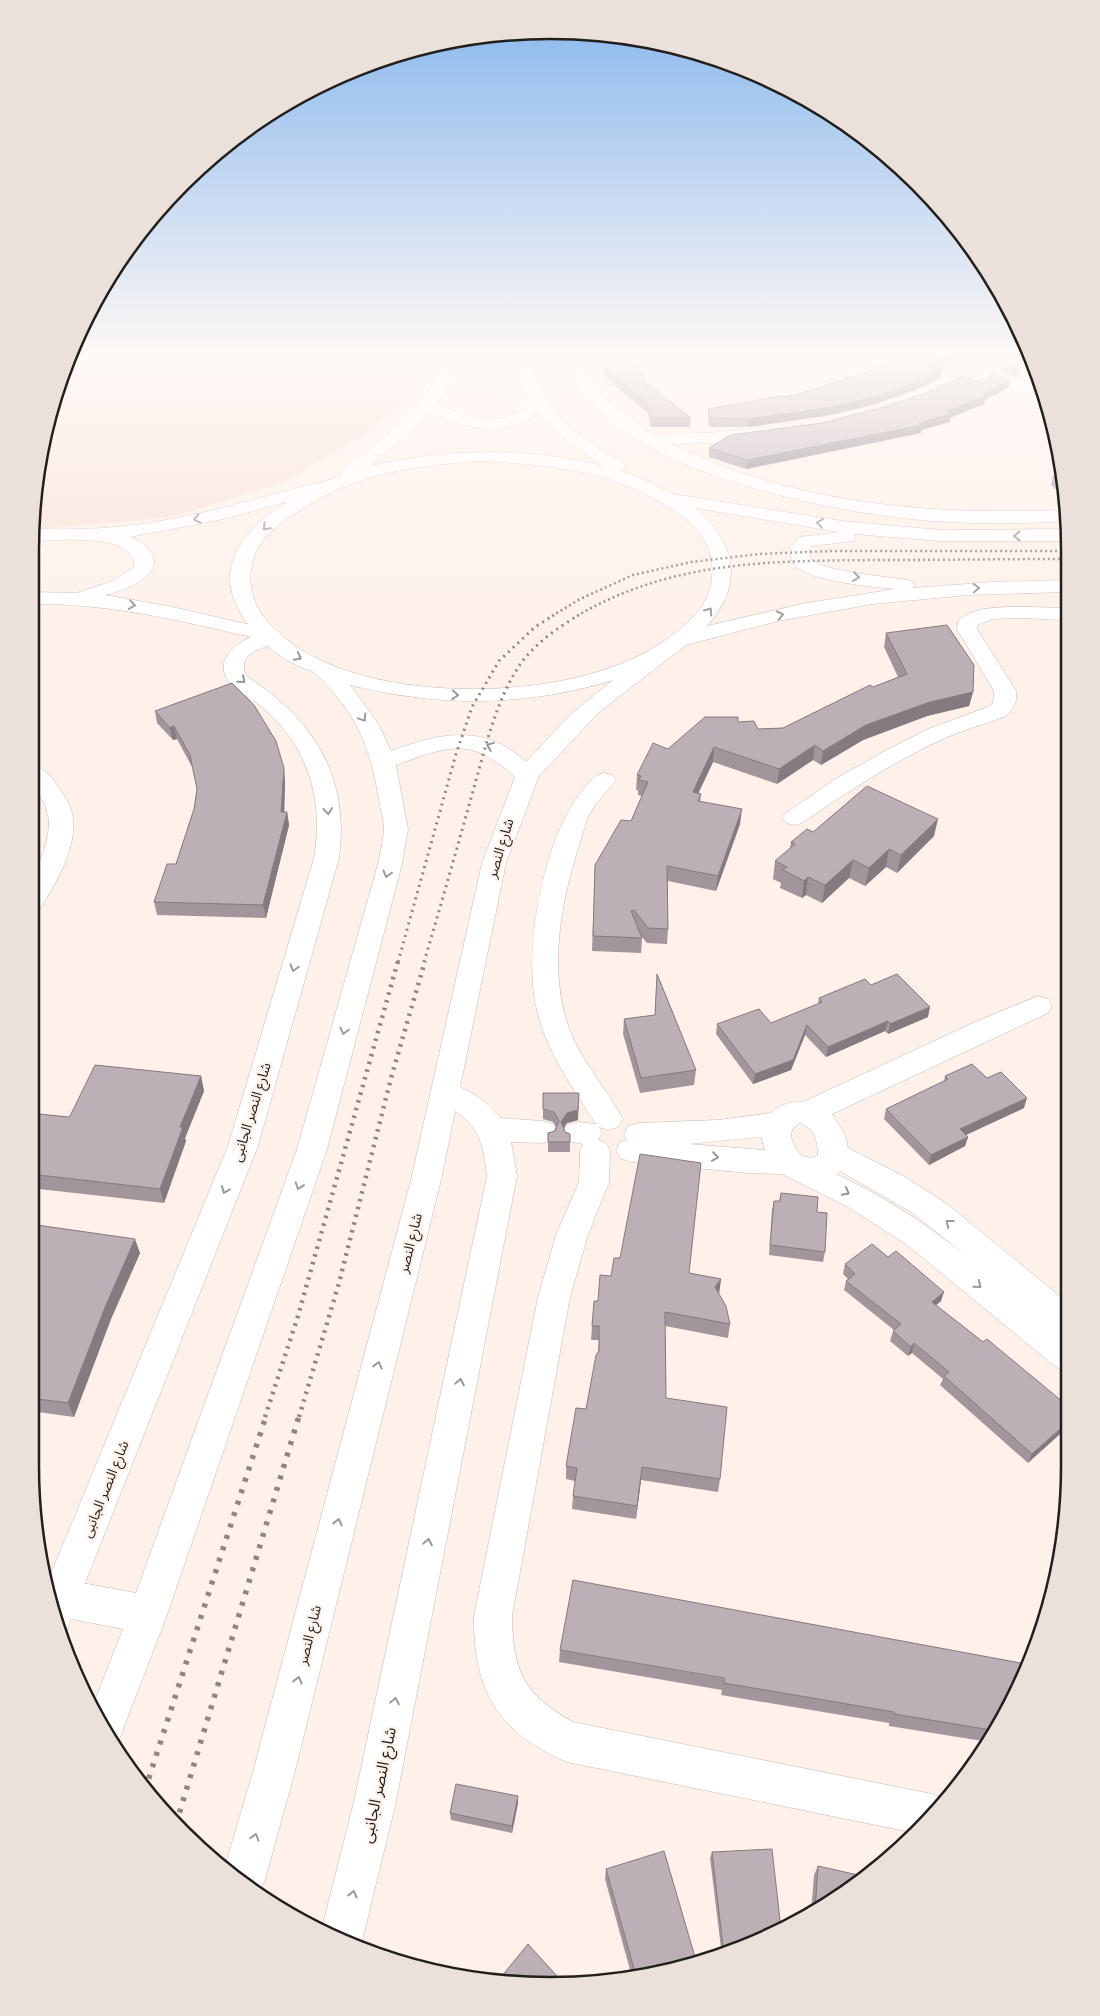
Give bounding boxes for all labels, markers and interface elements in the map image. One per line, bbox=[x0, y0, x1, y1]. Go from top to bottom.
one-way arrow bbox=[193, 513, 202, 524]
one-way arrow bbox=[816, 518, 824, 529]
one-way arrow bbox=[263, 521, 272, 530]
one-way arrow bbox=[1013, 531, 1020, 541]
one-way arrow bbox=[852, 572, 860, 582]
one-way arrow bbox=[972, 583, 980, 594]
one-way arrow bbox=[128, 599, 136, 610]
one-way arrow bbox=[703, 607, 712, 617]
one-way arrow bbox=[776, 610, 785, 620]
one-way arrow bbox=[293, 651, 302, 661]
one-way arrow bbox=[236, 674, 245, 683]
one-way arrow bbox=[451, 689, 459, 700]
one-way arrow bbox=[357, 712, 366, 722]
one-way arrow bbox=[486, 742, 495, 753]
one-way arrow bbox=[323, 807, 334, 815]
street label: شارع النصر bbox=[483, 816, 519, 881]
one-way arrow bbox=[382, 869, 393, 878]
one-way arrow bbox=[289, 964, 300, 972]
one-way arrow bbox=[340, 1026, 350, 1034]
street label: شارع النصر الجانبى bbox=[228, 1060, 277, 1165]
one-way arrow bbox=[711, 1151, 719, 1162]
one-way arrow bbox=[295, 1182, 305, 1190]
one-way arrow bbox=[221, 1185, 232, 1194]
one-way arrow bbox=[841, 1186, 850, 1196]
street label: شارع النصر bbox=[395, 1211, 428, 1276]
one-way arrow bbox=[946, 1221, 955, 1229]
one-way arrow bbox=[973, 1280, 982, 1289]
one-way arrow bbox=[373, 1361, 383, 1370]
one-way arrow bbox=[454, 1378, 465, 1387]
street label: شارع النصر الجانبى bbox=[78, 1438, 135, 1541]
one-way arrow bbox=[332, 1518, 343, 1527]
one-way arrow bbox=[422, 1537, 432, 1546]
street label: شارع النصر bbox=[294, 1603, 327, 1668]
one-way arrow bbox=[292, 1676, 302, 1684]
one-way arrow bbox=[390, 1697, 400, 1705]
street label: شارع النصر الجانبى bbox=[357, 1725, 403, 1845]
one-way arrow bbox=[250, 1833, 260, 1841]
one-way arrow bbox=[347, 1889, 358, 1898]

